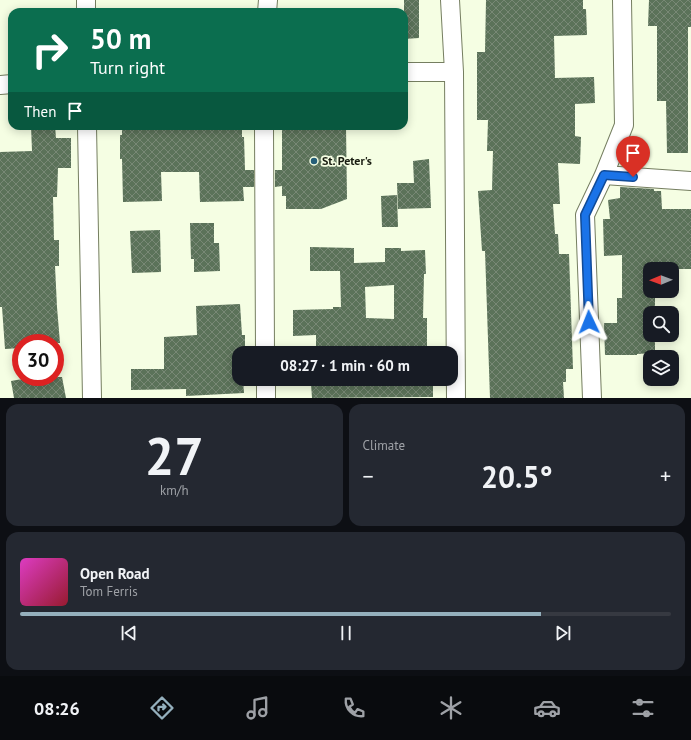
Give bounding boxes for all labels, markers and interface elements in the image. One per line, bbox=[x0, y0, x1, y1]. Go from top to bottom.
text: 50 m bbox=[90, 20, 151, 57]
icon: right bbox=[24, 24, 76, 76]
text: Turn right bbox=[90, 56, 165, 79]
icon: arrive bbox=[64, 100, 86, 122]
text: Then bbox=[24, 102, 56, 121]
pin bbox=[616, 136, 650, 177]
icon: arrive bbox=[622, 142, 644, 164]
place label: St. Peter's bbox=[322, 153, 372, 168]
marker: St. Peter's bbox=[309, 156, 319, 166]
north arrow bbox=[643, 262, 679, 298]
map controls bbox=[643, 262, 679, 386]
position arrow bbox=[568, 301, 610, 343]
button: search bbox=[643, 306, 679, 342]
speed limit sign: 30 bbox=[12, 334, 64, 386]
button: layers bbox=[643, 350, 679, 386]
text: 08:27 · 1 min · 60 m bbox=[280, 356, 410, 375]
text: 27 bbox=[145, 422, 204, 489]
text: Climate bbox=[363, 437, 405, 454]
text: 20.5° bbox=[481, 457, 553, 496]
text: − bbox=[363, 462, 374, 490]
text: + bbox=[660, 462, 671, 490]
text: km/h bbox=[160, 482, 189, 499]
text: Open Road bbox=[80, 564, 150, 583]
text: Tom Ferris bbox=[80, 583, 138, 600]
icon: previous bbox=[118, 622, 140, 644]
icon: pause bbox=[335, 622, 357, 644]
icon: next bbox=[552, 622, 574, 644]
icon: directions bbox=[148, 694, 176, 722]
icon: music bbox=[244, 694, 272, 722]
icon: phone bbox=[340, 694, 368, 722]
icon: climate bbox=[437, 694, 465, 722]
icon: car bbox=[533, 694, 561, 722]
icon: filters bbox=[629, 694, 657, 722]
text: 08:26 bbox=[34, 697, 80, 720]

